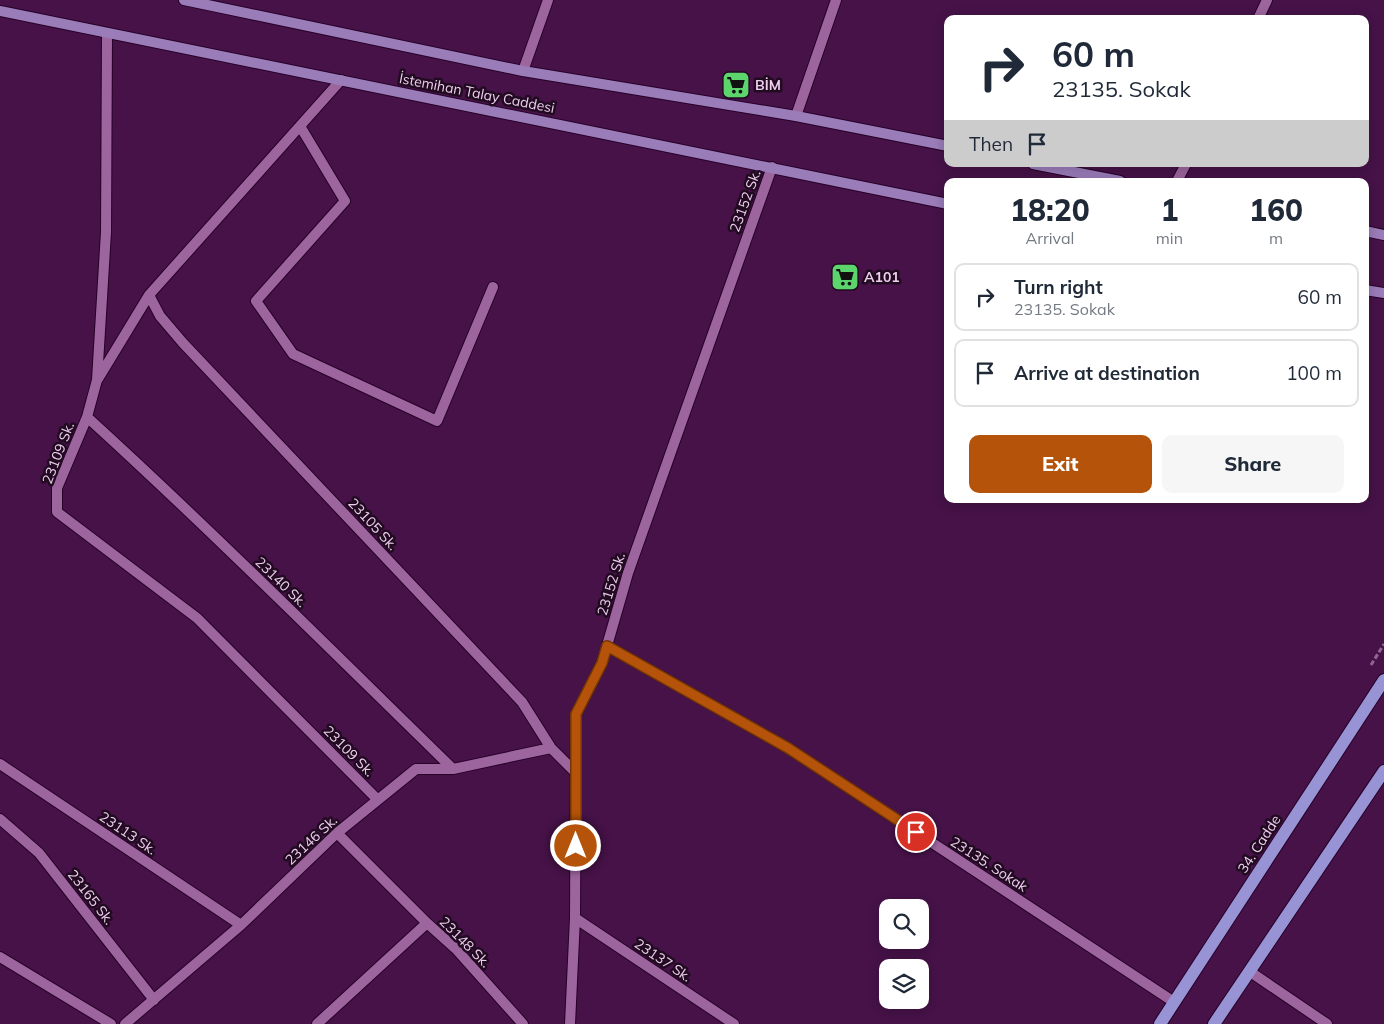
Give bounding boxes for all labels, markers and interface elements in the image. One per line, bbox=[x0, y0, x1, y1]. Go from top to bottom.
text: 60 m bbox=[1052, 32, 1135, 76]
icon: right bbox=[969, 35, 1034, 100]
street label: İstemihan Talay Caddesi bbox=[398, 69, 556, 117]
supermarket icon: BİM bbox=[721, 70, 751, 100]
text: 23135. Sokak bbox=[1052, 75, 1191, 103]
place label: BİM bbox=[755, 76, 781, 94]
icon: arrive bbox=[1023, 130, 1051, 158]
text: Then bbox=[969, 132, 1013, 156]
street label: 23152 Sk. bbox=[725, 167, 765, 235]
text: 18:20 bbox=[1010, 191, 1090, 229]
text: 1 bbox=[1160, 191, 1178, 229]
text: 160 bbox=[1249, 191, 1303, 229]
text: Arrival bbox=[1025, 228, 1074, 248]
text: min bbox=[1156, 228, 1183, 248]
text: m bbox=[1269, 228, 1283, 248]
supermarket icon: A101 bbox=[830, 262, 860, 292]
place label: A101 bbox=[864, 268, 900, 286]
text: Turn right bbox=[1014, 275, 1103, 299]
icon: right bbox=[971, 283, 999, 311]
text: 60 m bbox=[1298, 285, 1342, 309]
text: 23135. Sokak bbox=[1014, 299, 1115, 319]
icon: arrive bbox=[971, 359, 999, 387]
text: Arrive at destination bbox=[1014, 361, 1200, 385]
text: 100 m bbox=[1286, 361, 1342, 385]
street label: 23109 Sk. bbox=[38, 419, 78, 487]
button: Exit bbox=[969, 435, 1152, 493]
button: Share bbox=[1162, 435, 1344, 493]
street label: 23105 Sk. bbox=[344, 494, 402, 554]
street label: 23152 Sk. bbox=[593, 550, 629, 618]
street label: 23140 Sk. bbox=[251, 553, 311, 611]
street label: 23109 Sk. bbox=[320, 722, 378, 780]
street label: 23113 Sk. bbox=[96, 807, 160, 859]
street label: 23146 Sk. bbox=[281, 811, 341, 869]
pin bbox=[895, 811, 937, 853]
street label: 34. Cadde bbox=[1234, 812, 1284, 876]
icon: arrive bbox=[902, 818, 930, 846]
position arrow bbox=[549, 819, 601, 871]
street label: 23135. Sokak bbox=[947, 832, 1032, 896]
street label: 23165 Sk. bbox=[64, 866, 118, 928]
map controls bbox=[879, 899, 929, 1009]
button: search bbox=[879, 899, 929, 949]
street label: 23148 Sk. bbox=[436, 913, 494, 971]
street label: 23137 Sk. bbox=[631, 934, 695, 986]
button: layers bbox=[879, 959, 929, 1009]

